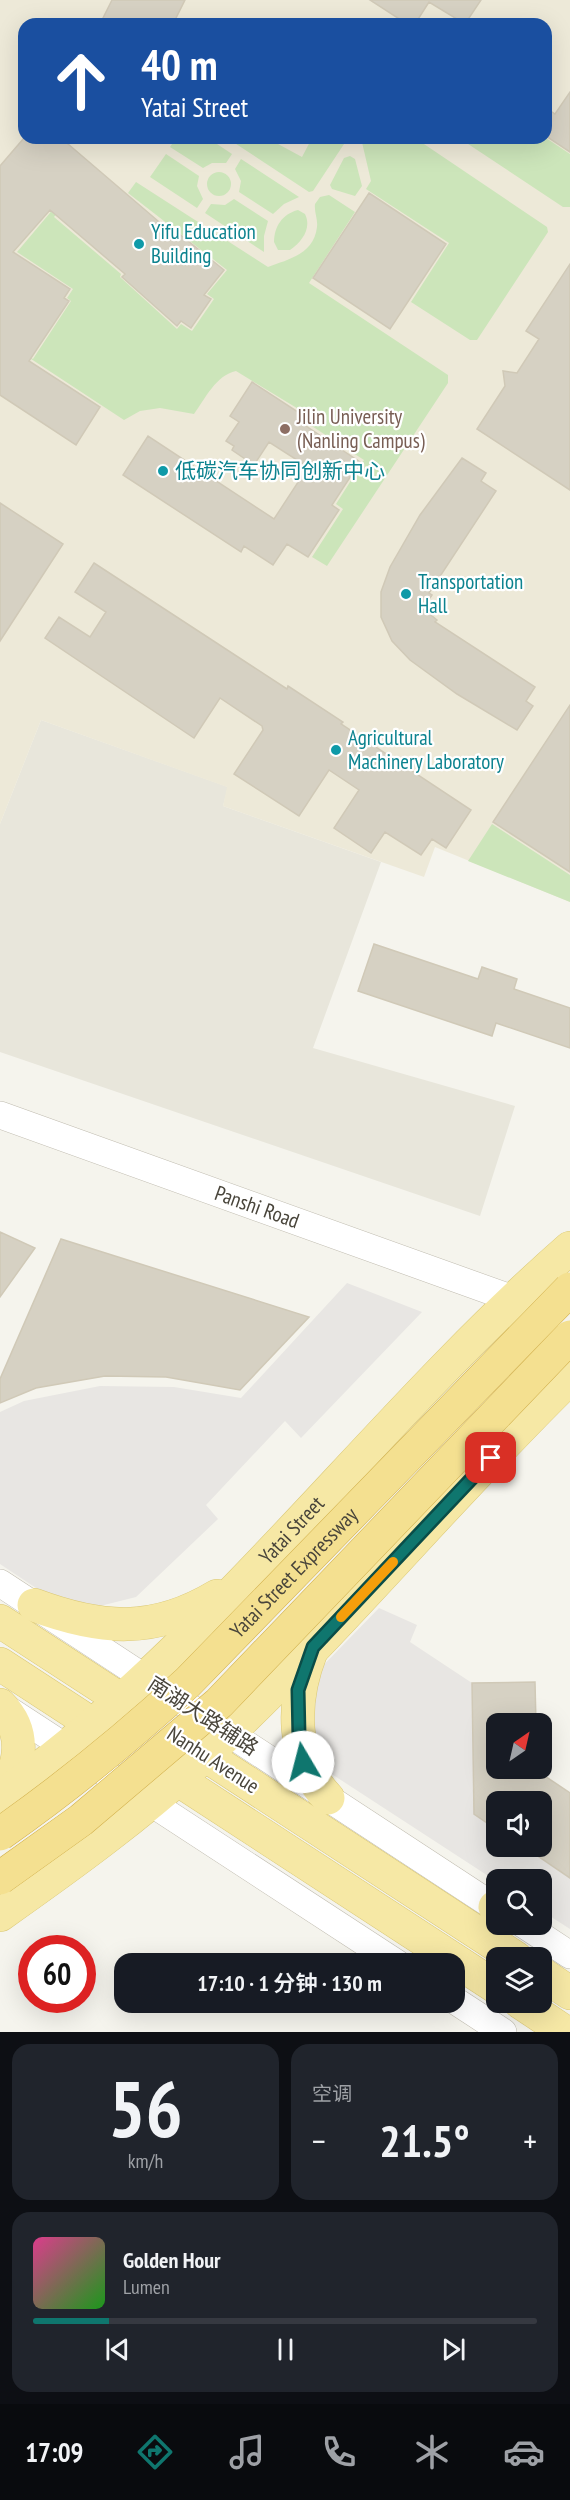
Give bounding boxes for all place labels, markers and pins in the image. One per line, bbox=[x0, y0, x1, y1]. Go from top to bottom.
place label: Yifu Education Building bbox=[151, 218, 256, 269]
marker: Yifu Education Building bbox=[132, 237, 146, 251]
place label: Jilin University (Nanling Campus) bbox=[296, 403, 425, 454]
marker: Jilin University (Nanling Campus) bbox=[278, 422, 292, 436]
place label: 低碳汽车协同创新中心 bbox=[175, 457, 385, 484]
marker: 低碳汽车协同创新中心 bbox=[156, 464, 170, 478]
place label: Transportation Hall bbox=[418, 568, 523, 619]
marker: Transportation Hall bbox=[399, 587, 413, 601]
place label: Agricultural Machinery Laboratory bbox=[348, 724, 504, 775]
marker: Agricultural Machinery Laboratory bbox=[329, 743, 343, 757]
pin bbox=[465, 1432, 516, 1483]

